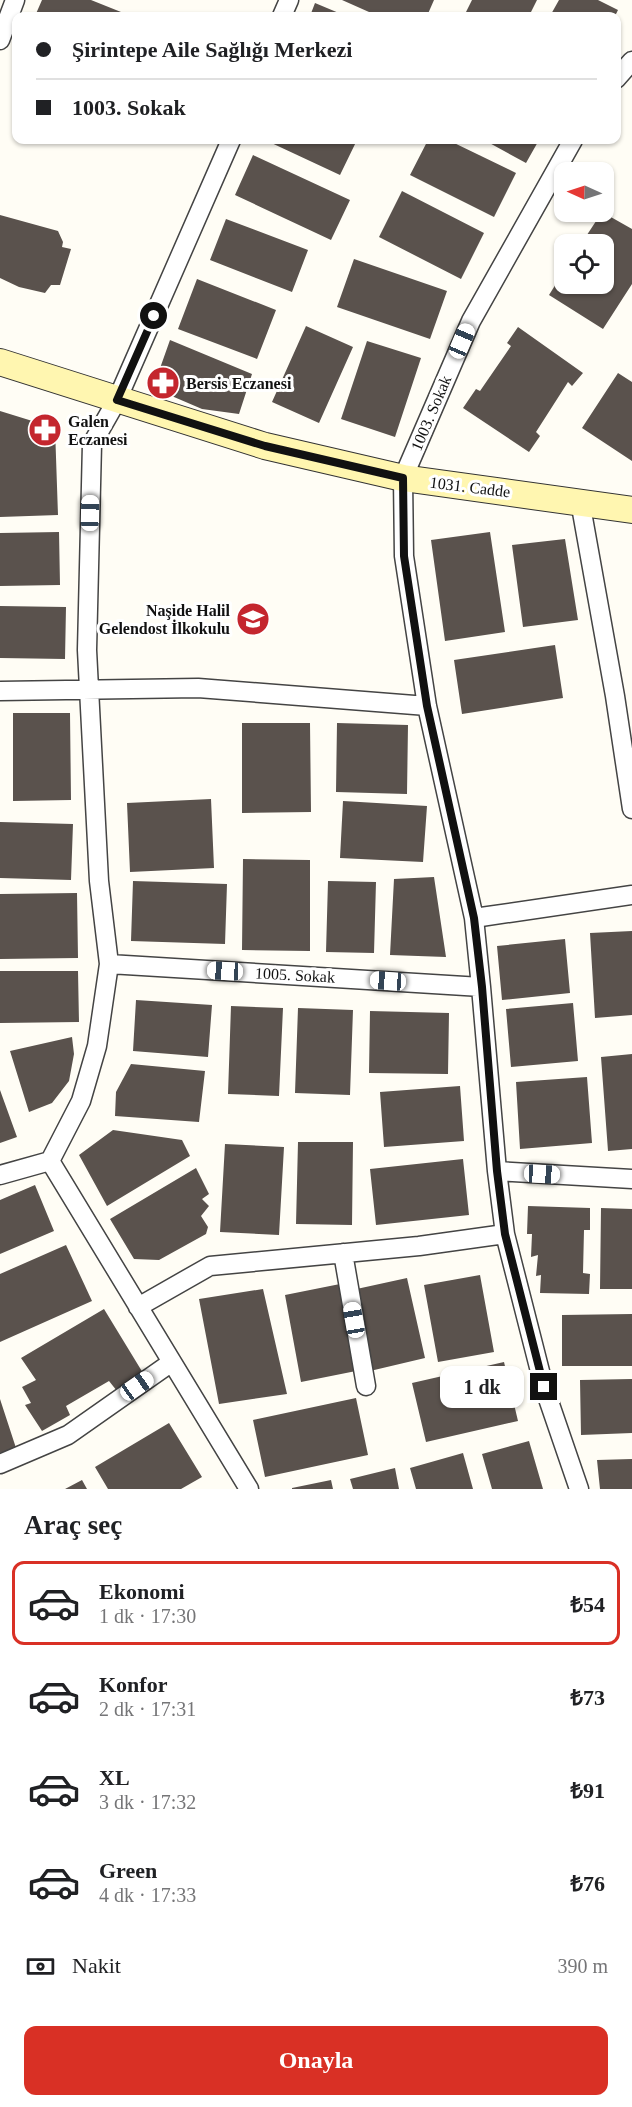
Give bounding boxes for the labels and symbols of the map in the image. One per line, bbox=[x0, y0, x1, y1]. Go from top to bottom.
north arrow bbox=[554, 162, 614, 222]
route start bbox=[140, 302, 167, 329]
car bbox=[447, 321, 477, 361]
pharmacy icon: Bersis Eczanesi bbox=[145, 365, 181, 401]
street label: 1003. Sokak bbox=[408, 373, 454, 453]
place label: Bersis Eczanesi bbox=[186, 375, 292, 392]
pharmacy icon: Galen Eczanesi bbox=[27, 412, 63, 448]
place label: Galen Eczanesi bbox=[68, 413, 128, 448]
street label: 1031. Cadde bbox=[429, 474, 511, 500]
car bbox=[81, 495, 99, 531]
school or university icon: Naşide Halil Gelendost İlkokulu bbox=[235, 601, 271, 637]
place label: Naşide Halil Gelendost İlkokulu bbox=[99, 602, 231, 637]
car bbox=[207, 961, 243, 981]
street label: 1005. Sokak bbox=[255, 964, 335, 986]
car bbox=[369, 971, 407, 991]
car bbox=[524, 1164, 560, 1184]
car bbox=[342, 1301, 366, 1339]
callout: 1 dk bbox=[439, 1366, 523, 1408]
car bbox=[117, 1368, 157, 1404]
route end bbox=[530, 1373, 557, 1400]

